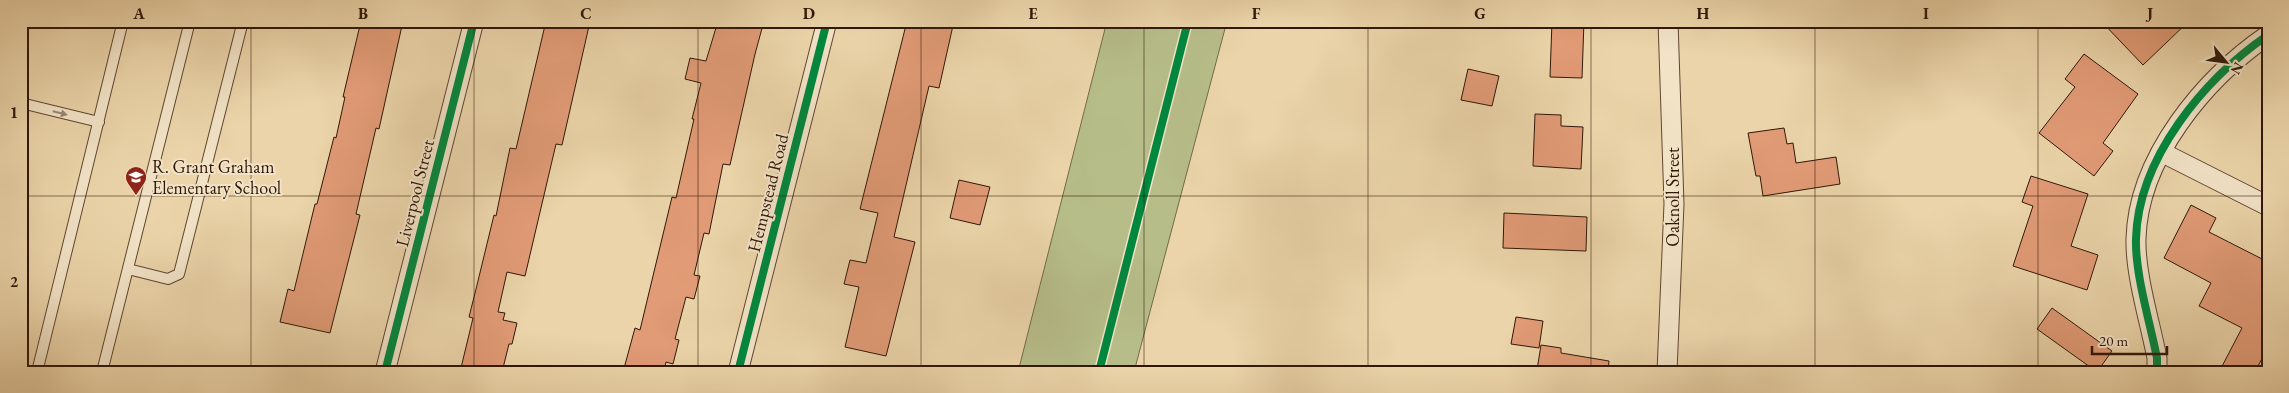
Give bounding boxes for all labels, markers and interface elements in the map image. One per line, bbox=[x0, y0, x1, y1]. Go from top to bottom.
text: A bbox=[132, 3, 145, 24]
text: B bbox=[358, 3, 368, 24]
text: C bbox=[580, 3, 592, 24]
text: D bbox=[803, 3, 815, 24]
text: E bbox=[1028, 3, 1038, 24]
text: F bbox=[1252, 3, 1261, 24]
text: G bbox=[1474, 3, 1486, 24]
text: H bbox=[1697, 3, 1710, 24]
text: I bbox=[1923, 3, 1929, 24]
text: J bbox=[2145, 3, 2153, 24]
north arrow bbox=[2202, 38, 2252, 88]
text: N bbox=[2226, 59, 2248, 78]
text: 1 bbox=[10, 102, 18, 123]
one-way arrow bbox=[53, 109, 68, 117]
street label: Hempstead Road bbox=[742, 131, 794, 254]
street label: Liverpool Street bbox=[390, 137, 439, 249]
street label: Oaknoll Street bbox=[1661, 147, 1684, 247]
place label: R. Grant Graham Elementary School bbox=[152, 155, 281, 199]
school or university icon: R. Grant Graham Elementary School bbox=[124, 165, 148, 196]
text: 2 bbox=[10, 271, 19, 292]
scale bar bbox=[2092, 323, 2166, 355]
text: 20 m bbox=[2099, 331, 2128, 350]

